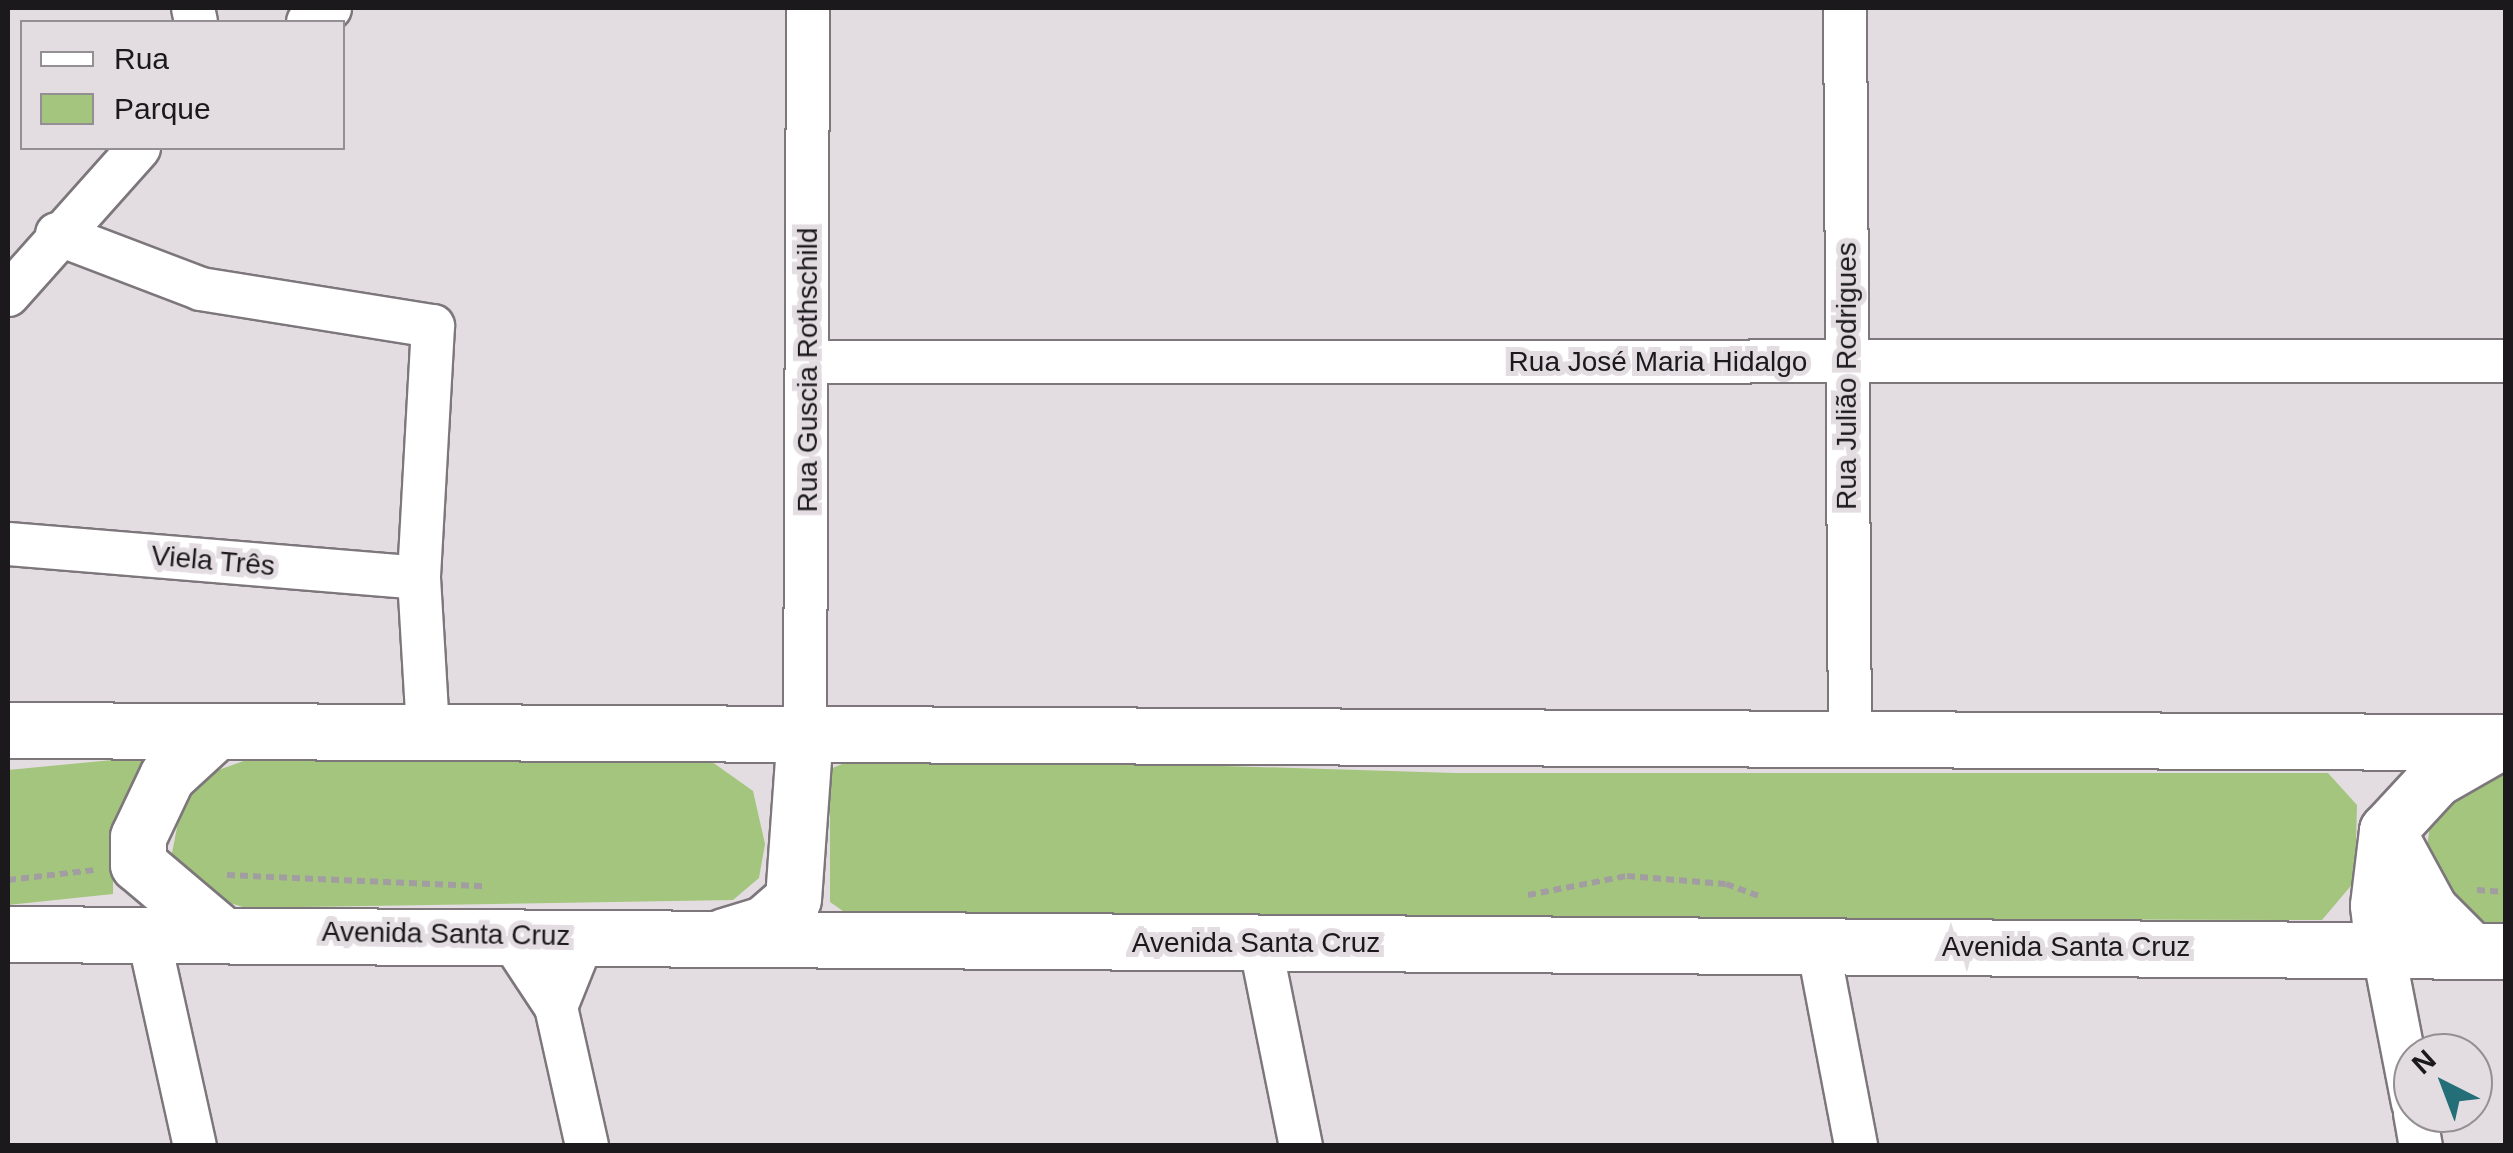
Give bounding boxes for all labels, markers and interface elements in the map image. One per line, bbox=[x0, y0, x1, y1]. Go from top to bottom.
legend bbox=[20, 20, 345, 150]
text: Rua bbox=[114, 42, 169, 75]
text: Parque bbox=[114, 92, 211, 125]
street label: Rua Guscia Rothschild bbox=[791, 228, 825, 512]
street label: Rua Julião Rodrigues bbox=[1830, 242, 1864, 510]
street label: Rua José Maria Hidalgo bbox=[1509, 345, 1807, 379]
street label: Viela Três bbox=[150, 539, 276, 583]
street label: Avenida Santa Cruz bbox=[321, 915, 571, 953]
street label: Avenida Santa Cruz bbox=[1132, 926, 1380, 960]
street label: Avenida Santa Cruz bbox=[1942, 930, 2190, 964]
north arrow bbox=[2393, 1033, 2493, 1133]
text: N bbox=[2406, 1044, 2442, 1080]

